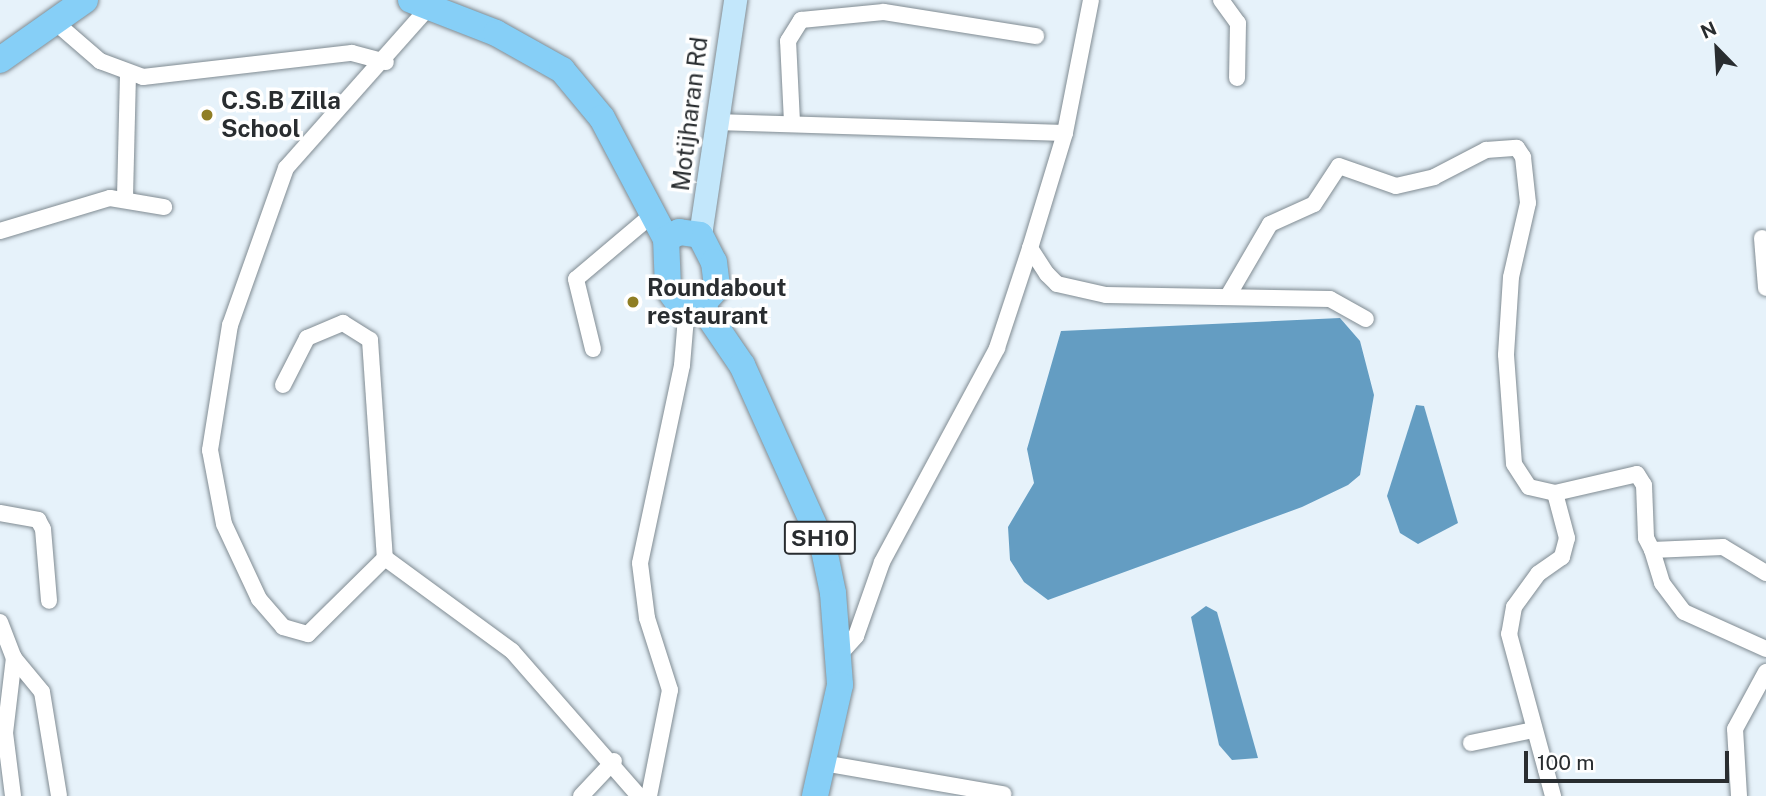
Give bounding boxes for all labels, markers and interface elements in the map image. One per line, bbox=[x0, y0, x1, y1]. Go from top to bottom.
north arrow bbox=[1682, 14, 1752, 84]
text: N bbox=[1697, 17, 1720, 43]
street label: Motijharan Rd bbox=[666, 35, 714, 193]
place label: C.S.B Zilla School bbox=[221, 87, 341, 143]
marker: C.S.B Zilla School bbox=[199, 107, 215, 123]
place label: Roundabout restaurant bbox=[647, 274, 786, 330]
marker: Roundabout restaurant bbox=[625, 294, 641, 310]
road number: SH10 bbox=[783, 518, 857, 558]
scale bar bbox=[1528, 736, 1733, 780]
text: 100 m bbox=[1537, 750, 1594, 775]

